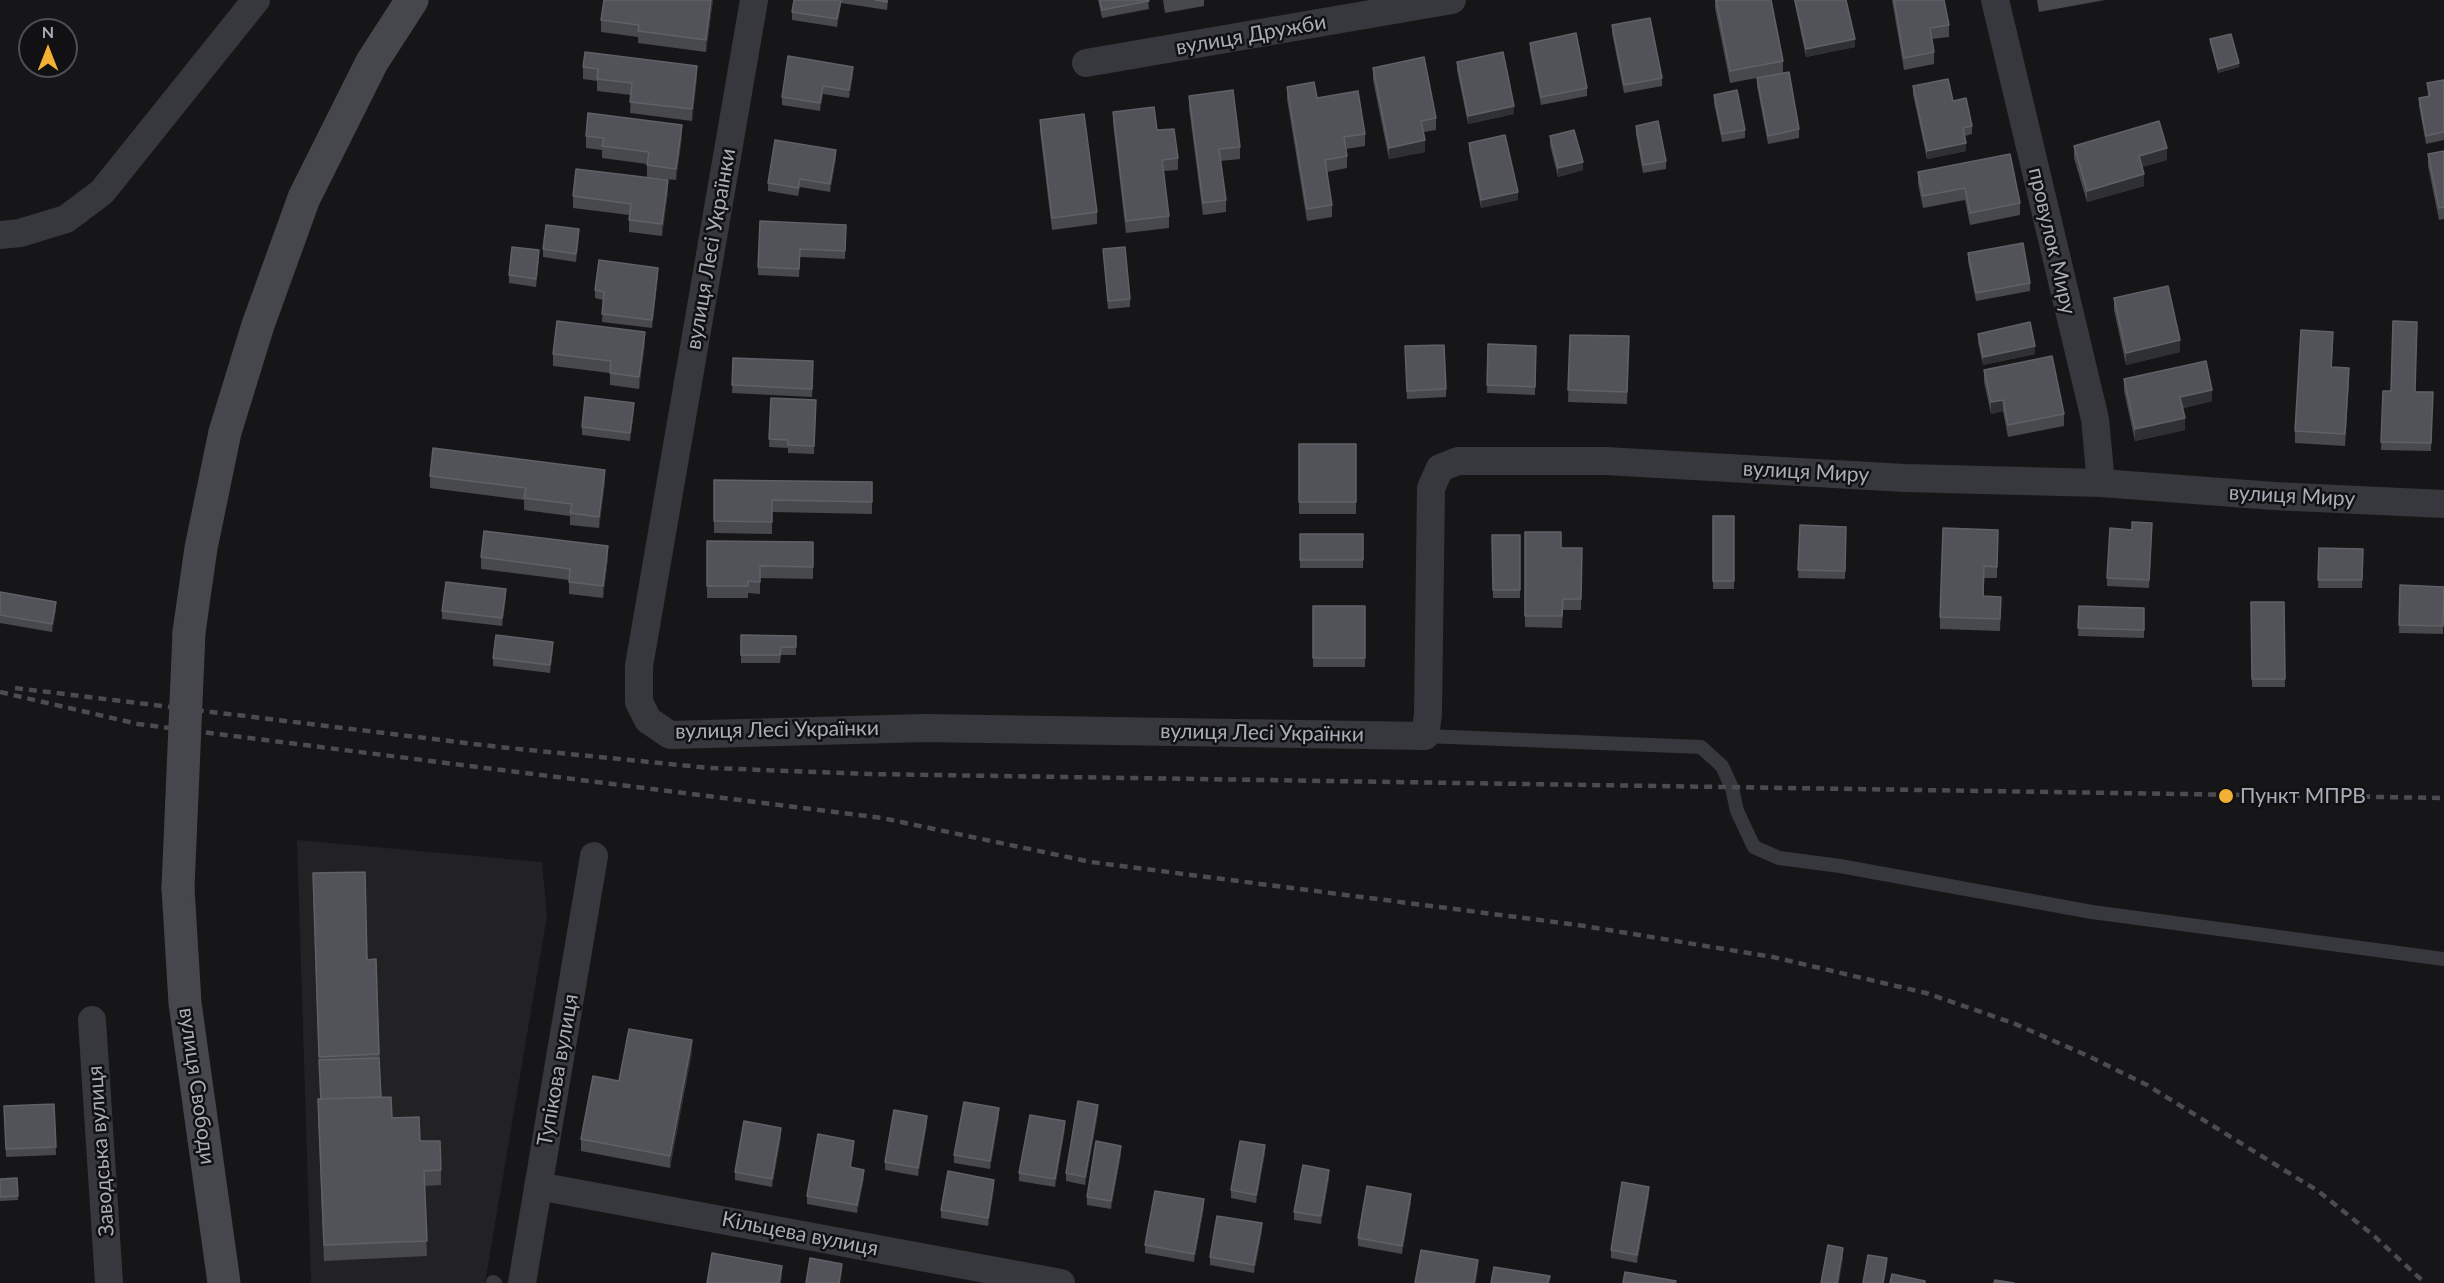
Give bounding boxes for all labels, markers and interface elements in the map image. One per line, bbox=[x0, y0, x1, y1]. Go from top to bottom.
street label: вулиця Дружби bbox=[1174, 9, 1328, 61]
north arrow bbox=[18, 18, 78, 78]
text: N bbox=[42, 22, 54, 41]
street label: вулиця Лесі Українки bbox=[681, 146, 741, 352]
street label: провулок Миру bbox=[2023, 165, 2081, 317]
street label: вулиця Миру bbox=[1742, 456, 1870, 488]
street label: вулиця Миру bbox=[2228, 480, 2356, 512]
street label: вулиця Лесі Українки bbox=[675, 716, 879, 744]
street label: вулиця Лесі Українки bbox=[1160, 719, 1364, 747]
place label: Пункт МПРВ bbox=[2240, 783, 2366, 809]
marker: Пункт МПРВ bbox=[2217, 787, 2235, 805]
street label: Тупікова вулиця bbox=[532, 992, 584, 1148]
street label: вулиця Свободи bbox=[174, 1006, 220, 1166]
street label: Заводська вулиця bbox=[82, 1065, 120, 1237]
street label: Кільцева вулиця bbox=[720, 1206, 880, 1262]

